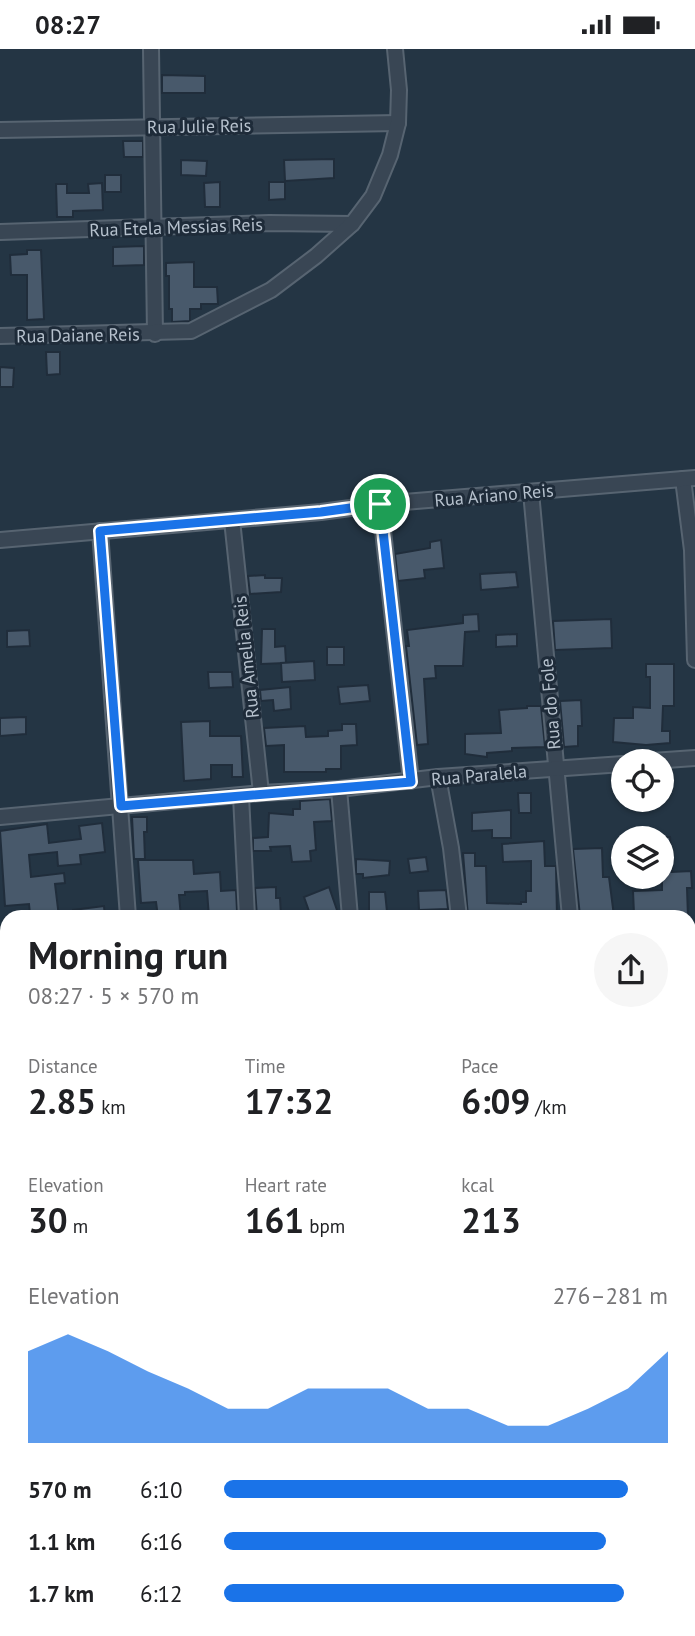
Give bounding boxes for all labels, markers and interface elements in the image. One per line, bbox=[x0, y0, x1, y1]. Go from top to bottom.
text: 08:27 bbox=[35, 8, 101, 41]
street label: Rua Julie Reis bbox=[147, 114, 251, 138]
street label: Rua Etela Messias Reis bbox=[89, 212, 263, 242]
street label: Rua Daiane Reis bbox=[16, 322, 140, 348]
pin bbox=[350, 474, 410, 534]
street label: Rua Ariano Reis bbox=[433, 478, 555, 512]
icon: arrive bbox=[361, 485, 399, 523]
street label: Rua Amelia Reis bbox=[228, 595, 264, 719]
street label: Rua do Fole bbox=[535, 657, 565, 751]
map controls bbox=[611, 749, 674, 889]
button: locate bbox=[611, 749, 674, 812]
street label: Rua Paralela bbox=[430, 759, 528, 791]
button: layers bbox=[611, 826, 674, 889]
text: Morning run bbox=[28, 930, 228, 979]
button: share bbox=[594, 933, 668, 1007]
text: 08:27 · 5 × 570 m bbox=[28, 981, 199, 1010]
text: Distance bbox=[28, 1054, 98, 1078]
text: Time bbox=[245, 1054, 285, 1078]
text: Pace bbox=[461, 1054, 499, 1078]
text: 2.85 bbox=[28, 1078, 96, 1124]
text: 17:32 bbox=[245, 1078, 333, 1124]
text: 6:09 bbox=[461, 1078, 530, 1124]
text: km bbox=[96, 1095, 126, 1119]
text: /km bbox=[530, 1095, 567, 1119]
text: Elevation bbox=[28, 1173, 104, 1197]
text: Heart rate bbox=[245, 1173, 327, 1197]
text: kcal bbox=[461, 1173, 494, 1197]
text: 30 bbox=[28, 1197, 68, 1243]
text: 161 bbox=[245, 1197, 304, 1243]
text: 213 bbox=[461, 1197, 521, 1243]
text: m bbox=[68, 1214, 88, 1238]
text: bpm bbox=[304, 1214, 345, 1238]
text: Elevation bbox=[28, 1281, 120, 1310]
text: 276–281 m bbox=[553, 1281, 668, 1310]
text: 570 m bbox=[28, 1475, 91, 1504]
text: 6:10 bbox=[140, 1475, 183, 1504]
text: 1.1 km bbox=[28, 1527, 95, 1556]
text: 6:16 bbox=[140, 1527, 183, 1556]
text: 1.7 km bbox=[28, 1579, 94, 1608]
text: 6:12 bbox=[140, 1579, 183, 1608]

